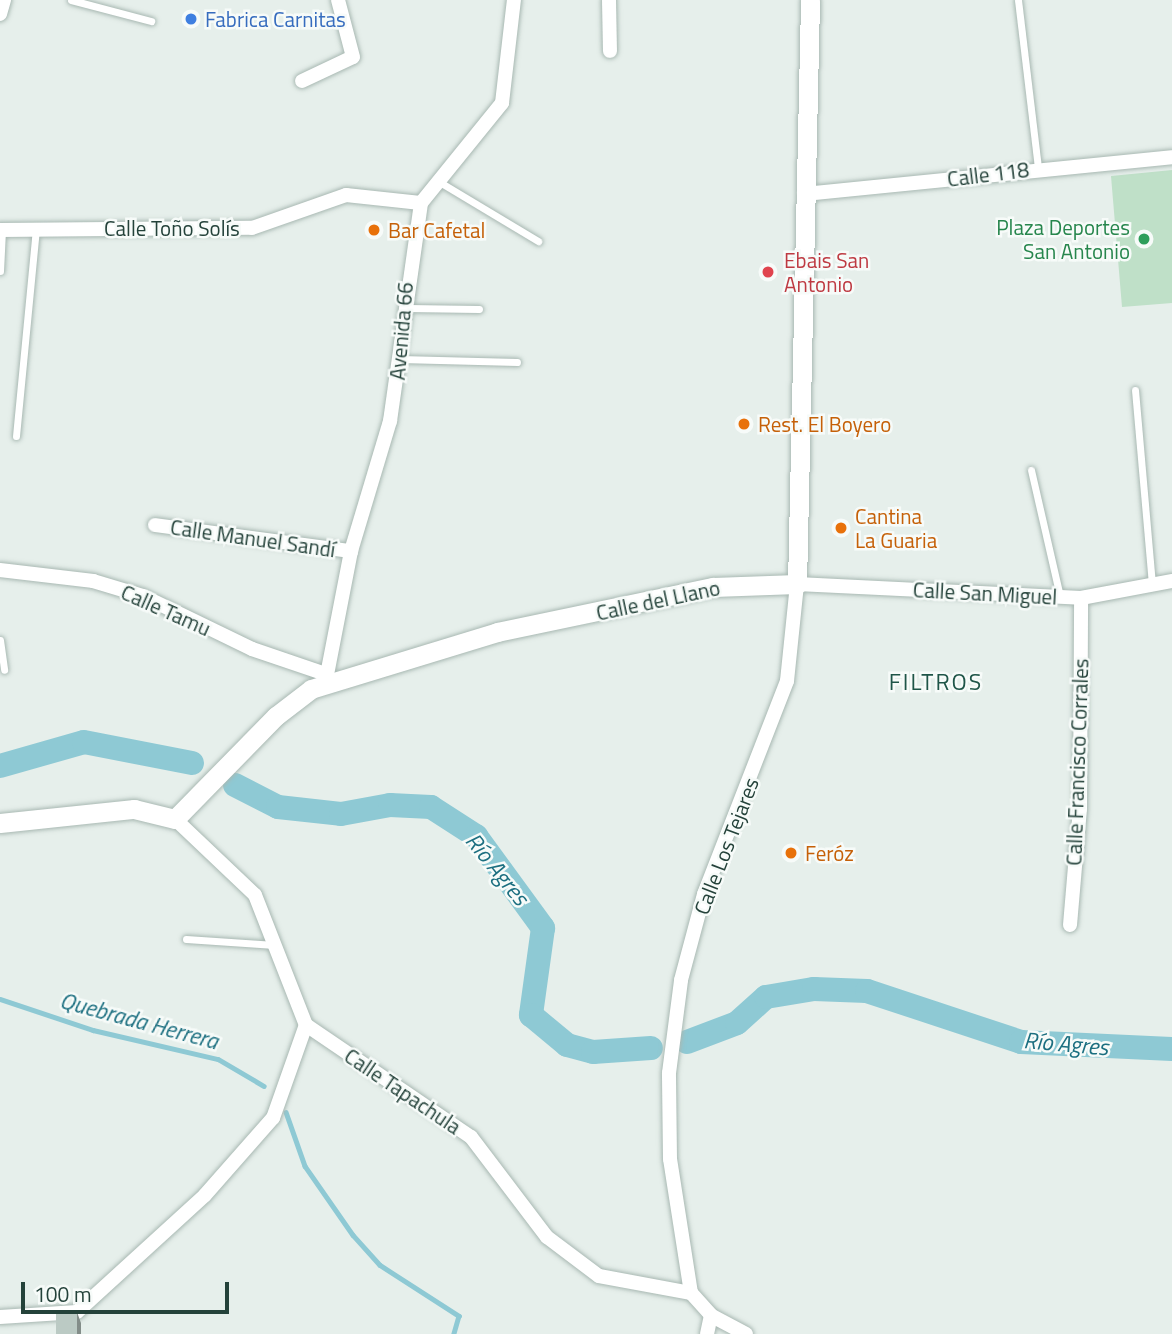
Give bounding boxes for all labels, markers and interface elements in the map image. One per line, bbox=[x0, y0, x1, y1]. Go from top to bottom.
place label: Fabrica Carnitas bbox=[205, 6, 346, 32]
marker: Fabrica Carnitas bbox=[183, 11, 199, 27]
street label: Calle 118 bbox=[946, 156, 1030, 192]
place label: Plaza Deportes San Antonio bbox=[996, 214, 1130, 264]
street label: Calle Toño Solís bbox=[104, 215, 240, 241]
place label: Bar Cafetal bbox=[388, 217, 485, 243]
marker: Bar Cafetal bbox=[366, 222, 382, 238]
marker: Plaza Deportes San Antonio bbox=[1136, 231, 1152, 247]
place label: Ebais San Antonio bbox=[784, 247, 869, 297]
marker: Ebais San Antonio bbox=[758, 262, 778, 282]
street label: Avenida 66 bbox=[384, 281, 418, 381]
place label: Rest. El Boyero bbox=[758, 411, 891, 437]
marker: Rest. El Boyero bbox=[736, 416, 752, 432]
place label: Cantina La Guaria bbox=[855, 503, 937, 553]
street label: Calle Manuel Sandí bbox=[169, 514, 337, 562]
marker: Cantina La Guaria bbox=[833, 520, 849, 536]
street label: Calle del Llano bbox=[594, 575, 722, 625]
street label: Calle San Miguel bbox=[912, 577, 1058, 609]
street label: Calle Tamu bbox=[117, 579, 215, 641]
street label: Calle Francisco Corrales bbox=[1061, 658, 1093, 866]
district label: FILTROS bbox=[890, 668, 982, 696]
street label: Calle Los Tejares bbox=[688, 774, 764, 918]
water label: Río Agres bbox=[460, 827, 534, 911]
place label: Feróz bbox=[805, 840, 854, 866]
marker: Feróz bbox=[783, 845, 799, 861]
water label: Quebrada Herrera bbox=[57, 987, 221, 1055]
water label: Río Agres bbox=[1023, 1027, 1109, 1061]
street label: Calle Tapachula bbox=[340, 1043, 466, 1139]
scale bar bbox=[24, 1268, 233, 1312]
text: 100 m bbox=[34, 1278, 91, 1310]

